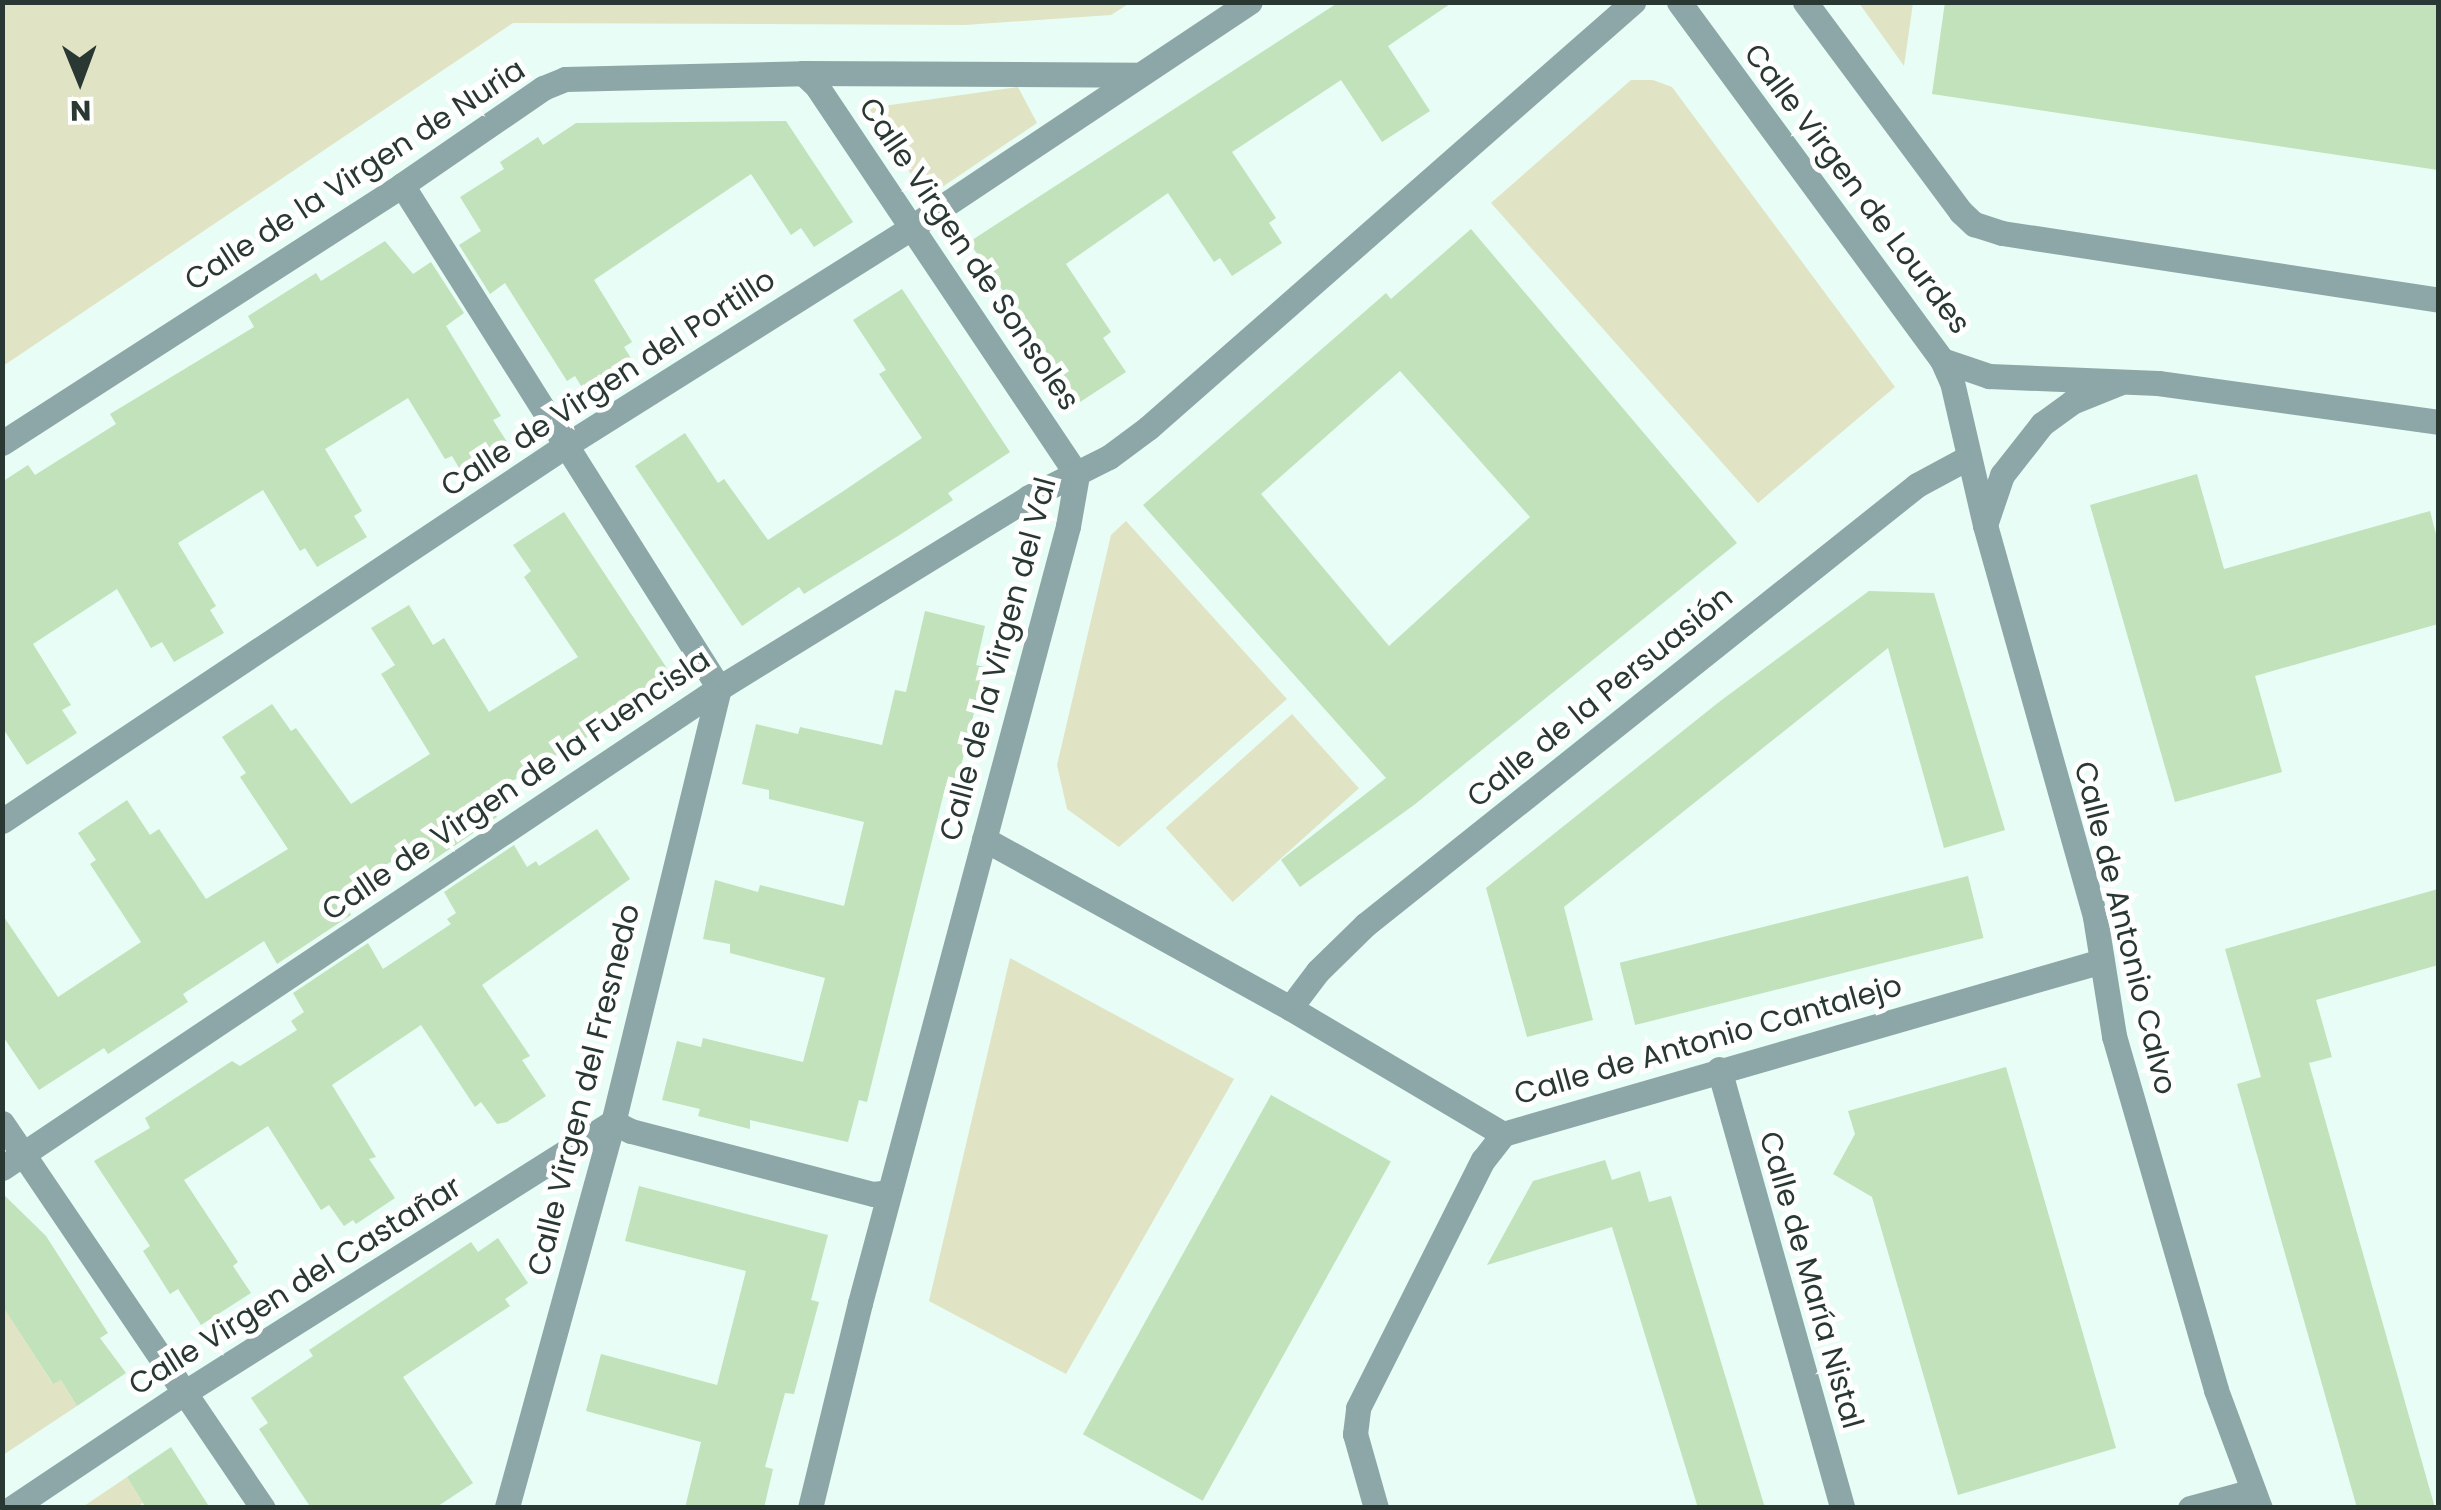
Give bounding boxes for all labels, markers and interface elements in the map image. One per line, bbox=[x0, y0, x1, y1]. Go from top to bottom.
north arrow bbox=[30, 30, 130, 130]
street label: Calle Virgen de Lourdes bbox=[1736, 37, 1978, 341]
street label: Calle de la Virgen de Nuria bbox=[178, 51, 532, 299]
text: N bbox=[70, 91, 91, 130]
street label: Calle Virgen de Sonsoles bbox=[851, 91, 1087, 417]
street label: Calle de Virgen del Portillo bbox=[434, 261, 782, 505]
street label: Calle de la Virgen del Val bbox=[932, 473, 1064, 845]
street label: Calle de la Persuasión bbox=[1460, 579, 1740, 815]
street label: Calle de Virgen de la Fuencisla bbox=[315, 641, 717, 929]
street label: Calle de Antonio Calvo bbox=[2066, 758, 2184, 1098]
street label: Calle Virgen del Fresnedo bbox=[520, 900, 648, 1280]
street label: Calle de Antonio Cantalejo bbox=[1510, 967, 1906, 1113]
street label: Calle de María Nistal bbox=[1751, 1127, 1871, 1433]
street label: Calle Virgen del Castañar bbox=[122, 1169, 468, 1403]

